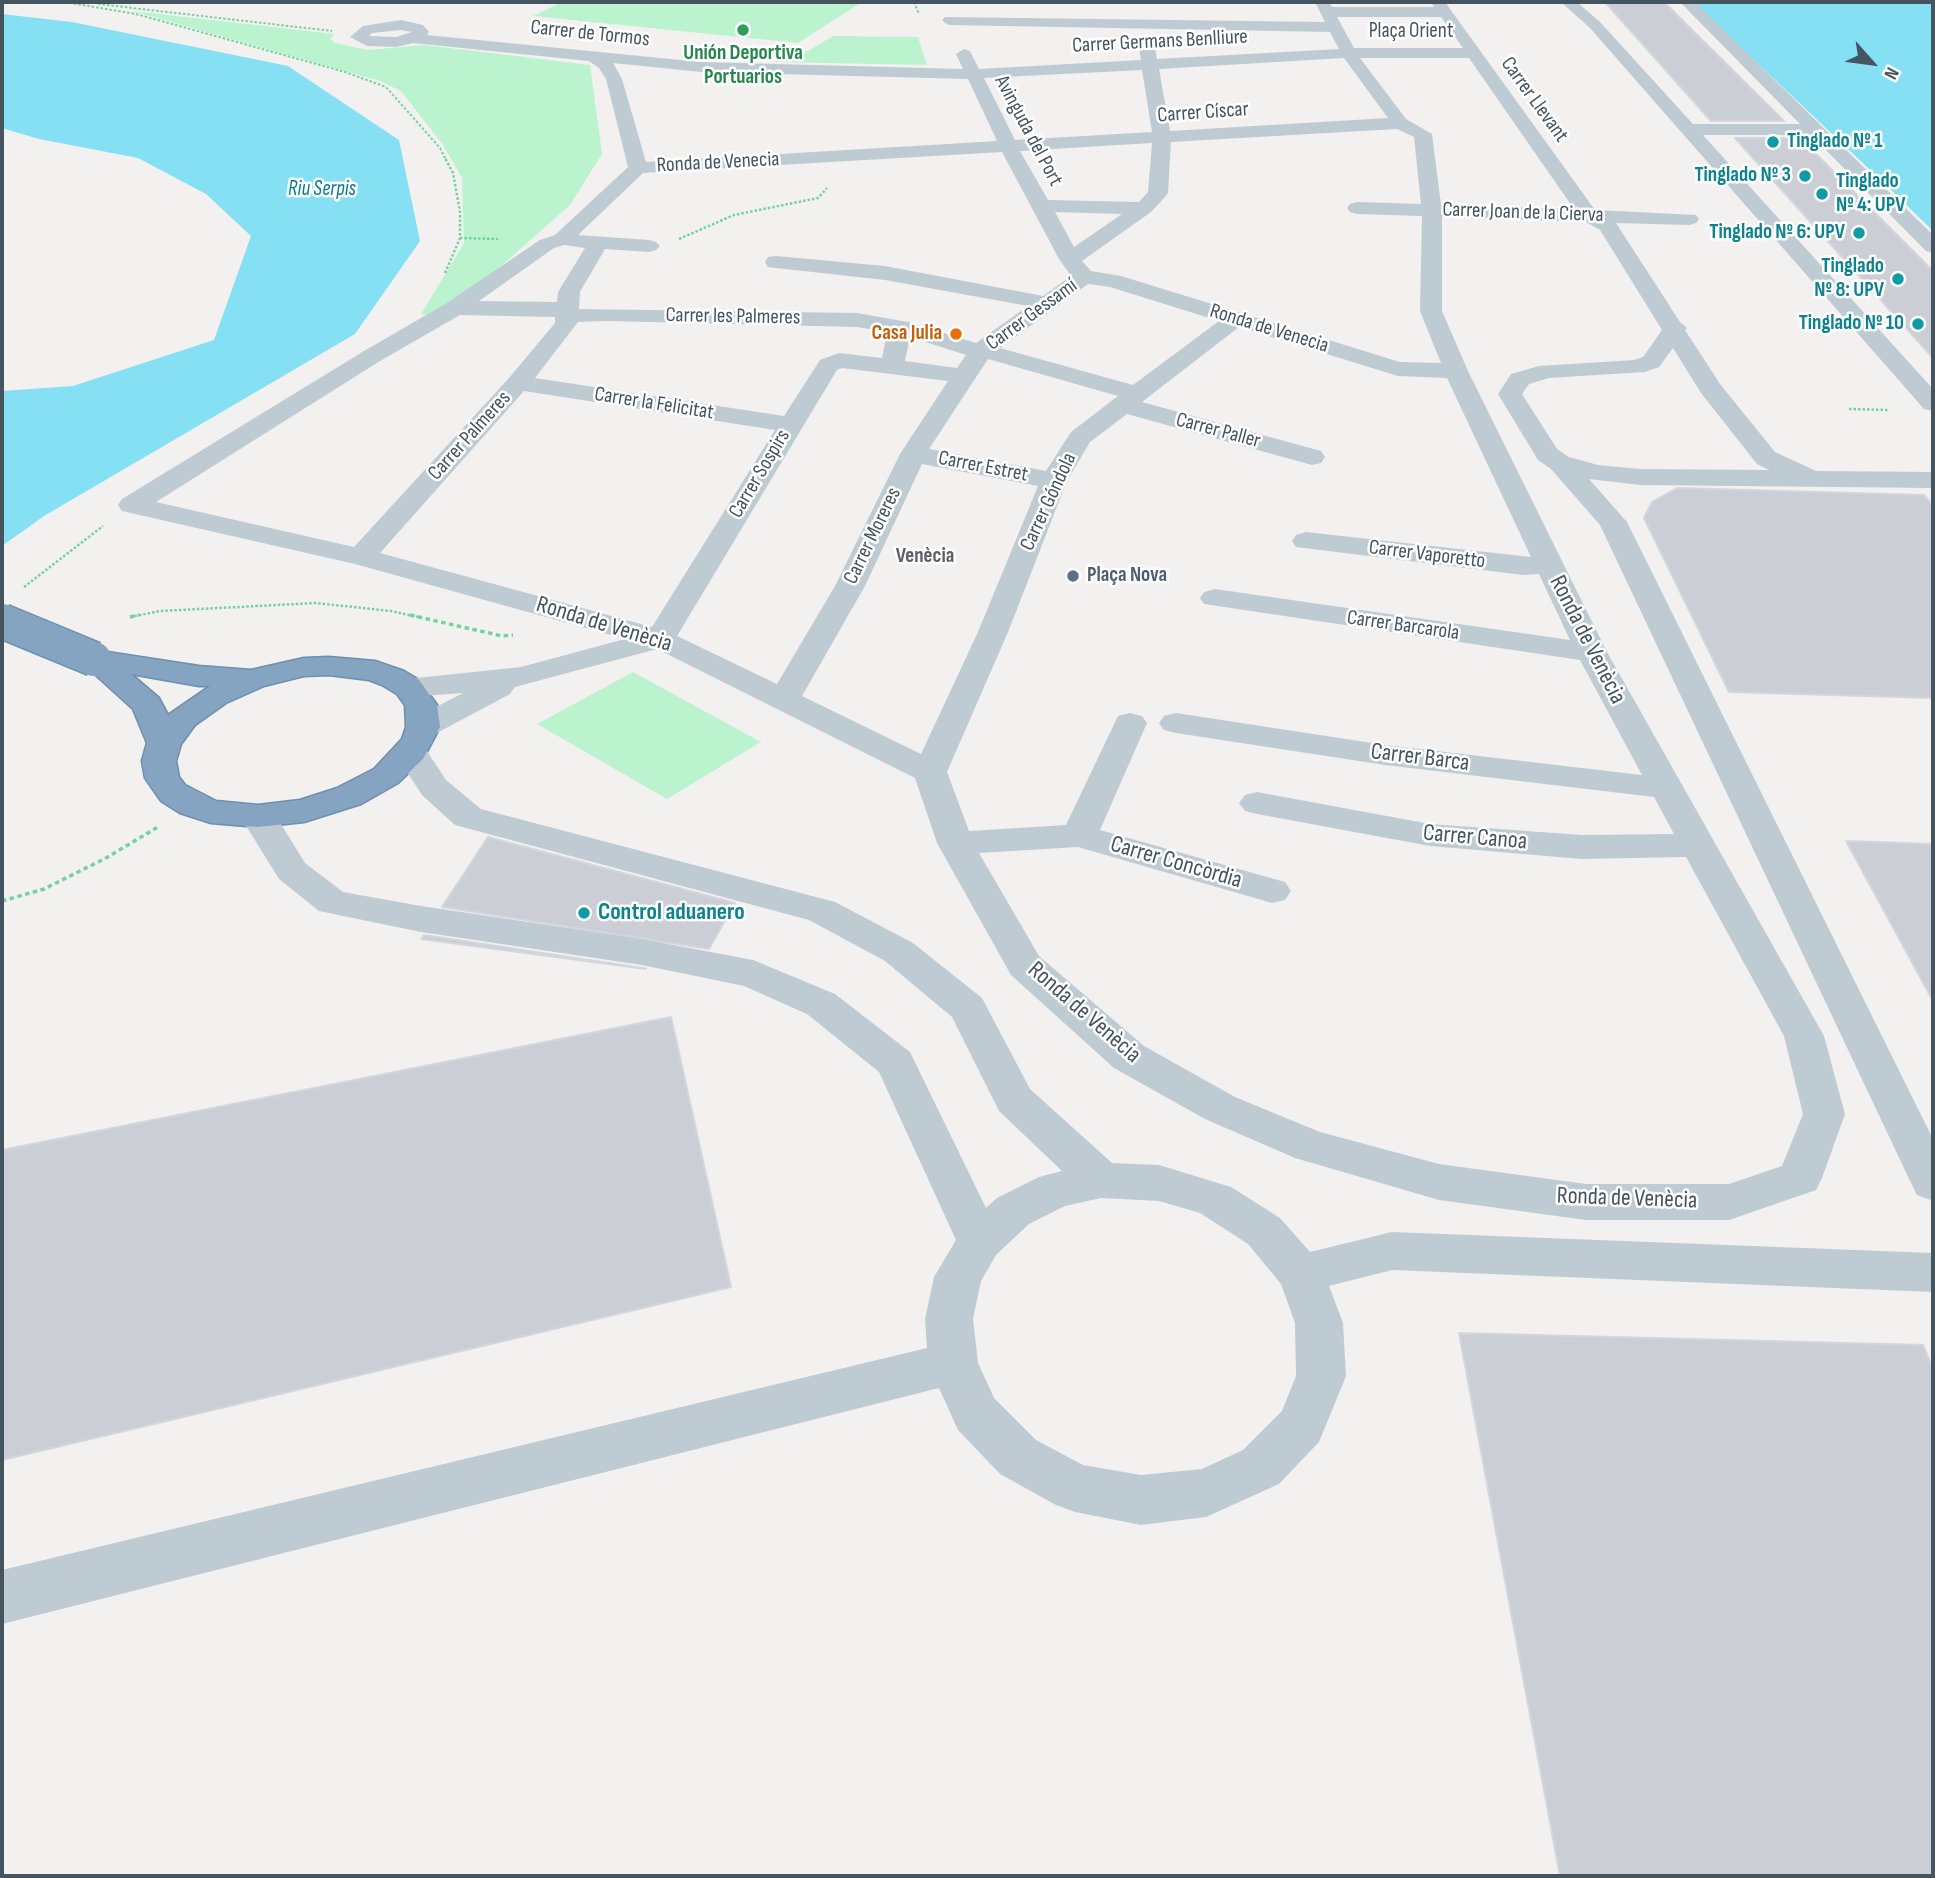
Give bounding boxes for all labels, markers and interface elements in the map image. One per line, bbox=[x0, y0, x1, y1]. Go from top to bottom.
street label: Carrer de Tormos bbox=[529, 15, 651, 53]
street label: Plaça Orient bbox=[1369, 19, 1453, 45]
marker: Unión Deportiva Portuarios bbox=[735, 22, 751, 38]
street label: Carrer Germans Benlliure bbox=[1072, 25, 1248, 59]
north arrow bbox=[1837, 28, 1907, 98]
place label: Unión Deportiva Portuarios bbox=[683, 41, 803, 91]
street label: Carrer Llevant bbox=[1495, 53, 1573, 147]
text: N bbox=[1878, 63, 1904, 83]
street label: Avinguda del Port bbox=[988, 71, 1068, 191]
street label: Carrer Císcar bbox=[1157, 97, 1249, 129]
place label: Tinglado Nº 1 bbox=[1787, 129, 1882, 155]
marker: Tinglado Nº 1 bbox=[1765, 134, 1781, 150]
street label: Ronda de Venecia bbox=[656, 147, 780, 179]
place label: Tinglado Nº 3 bbox=[1694, 163, 1791, 189]
marker: Tinglado Nº 3 bbox=[1797, 168, 1813, 184]
place label: Tinglado Nº 4: UPV bbox=[1836, 169, 1906, 219]
water label: Riu Serpis bbox=[288, 177, 356, 203]
marker: Tinglado Nº 4: UPV bbox=[1814, 186, 1830, 202]
street label: Carrer Joan de la Cierva bbox=[1442, 198, 1604, 228]
place label: Tinglado Nº 6: UPV bbox=[1709, 220, 1845, 246]
marker: Tinglado Nº 6: UPV bbox=[1851, 225, 1867, 241]
place label: Tinglado Nº 8: UPV bbox=[1814, 254, 1884, 304]
marker: Tinglado Nº 8: UPV bbox=[1890, 271, 1906, 287]
street label: Carrer Gessamí bbox=[981, 273, 1083, 357]
street label: Ronda de Venecia bbox=[1207, 299, 1331, 359]
street label: Carrer les Palmeres bbox=[665, 303, 801, 331]
place label: Tinglado Nº 10 bbox=[1799, 311, 1904, 337]
marker: Tinglado Nº 10 bbox=[1910, 316, 1926, 332]
place label: Casa Julia bbox=[872, 321, 942, 347]
marker: Casa Julia bbox=[948, 326, 964, 342]
street label: Carrer la Felicitat bbox=[593, 382, 715, 426]
street label: Carrer Palmeres bbox=[423, 386, 517, 486]
street label: Carrer Paller bbox=[1173, 408, 1263, 454]
street label: Carrer Sospirs bbox=[724, 425, 796, 523]
street label: Carrer Estret bbox=[936, 446, 1030, 488]
street label: Carrer Góndola bbox=[1015, 449, 1083, 555]
street label: Carrer Moreres bbox=[839, 484, 907, 588]
street label: Carrer Vaporetto bbox=[1367, 535, 1487, 575]
district label: Venècia bbox=[896, 544, 954, 570]
place label: Plaça Nova bbox=[1087, 563, 1167, 589]
marker: Plaça Nova bbox=[1065, 568, 1081, 584]
street label: Ronda de Venècia bbox=[1542, 571, 1632, 709]
street label: Ronda de Venècia bbox=[533, 591, 675, 659]
street label: Carrer Barcarola bbox=[1345, 606, 1461, 646]
street label: Carrer Barca bbox=[1369, 738, 1471, 778]
street label: Carrer Canoa bbox=[1422, 819, 1528, 857]
street label: Carrer Concòrdia bbox=[1107, 830, 1245, 896]
place label: Control aduanero bbox=[598, 899, 745, 927]
marker: Control aduanero bbox=[576, 905, 592, 921]
street label: Ronda de Venècia bbox=[1022, 956, 1146, 1070]
street label: Ronda de Venècia bbox=[1556, 1182, 1698, 1216]

